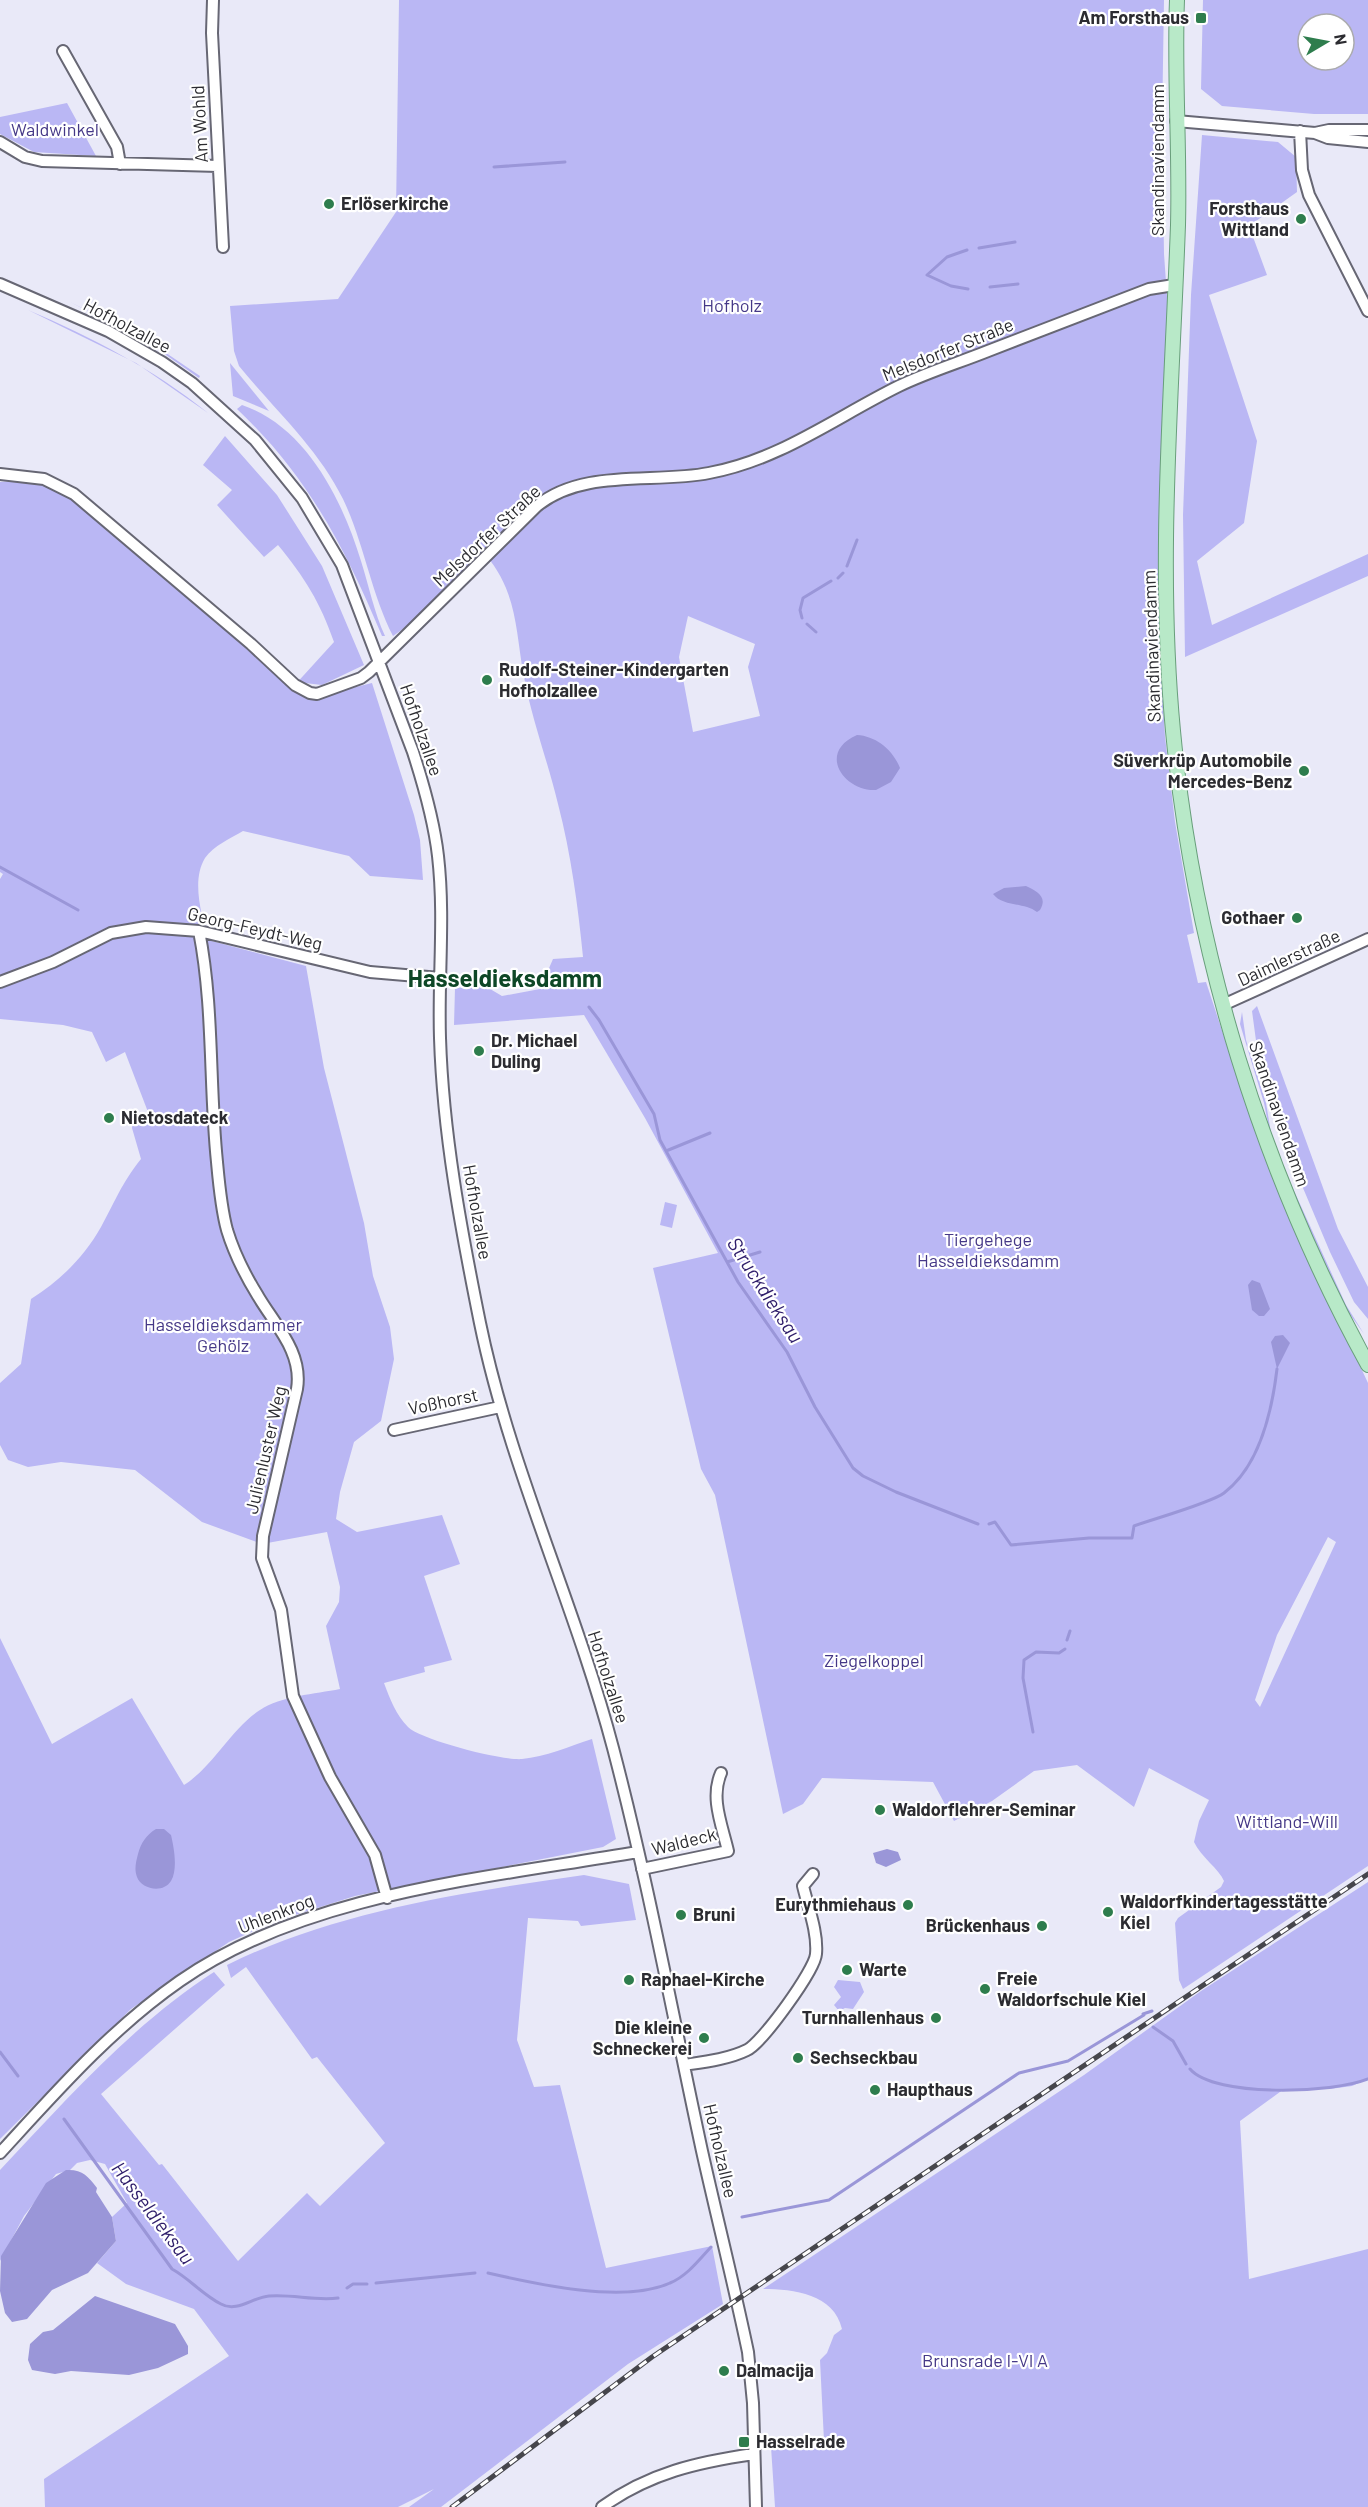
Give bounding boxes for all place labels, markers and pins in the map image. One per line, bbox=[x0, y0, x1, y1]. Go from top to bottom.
place label: Am Forsthaus bbox=[1078, 6, 1189, 28]
marker: Am Forsthaus bbox=[1194, 11, 1208, 25]
place label: Erlöserkirche bbox=[341, 192, 449, 214]
marker: Erlöserkirche bbox=[322, 197, 336, 211]
place label: Forsthaus Wittland bbox=[1209, 197, 1289, 240]
marker: Forsthaus Wittland bbox=[1294, 212, 1308, 226]
place label: Rudolf-Steiner-Kindergarten Hofholzallee bbox=[499, 658, 729, 701]
marker: Rudolf-Steiner-Kindergarten Hofholzallee bbox=[480, 673, 494, 687]
place label: Süverkrüp Automobile Mercedes-Benz bbox=[1113, 749, 1292, 792]
marker: Süverkrüp Automobile Mercedes-Benz bbox=[1297, 764, 1311, 778]
place label: Gothaer bbox=[1221, 906, 1285, 928]
marker: Gothaer bbox=[1290, 911, 1304, 925]
place label: Dr. Michael Duling bbox=[491, 1029, 577, 1072]
marker: Dr. Michael Duling bbox=[472, 1044, 486, 1058]
place label: Nietosdateck bbox=[121, 1106, 229, 1128]
marker: Nietosdateck bbox=[102, 1111, 116, 1125]
place label: Waldorflehrer-Seminar bbox=[892, 1798, 1076, 1820]
marker: Waldorflehrer-Seminar bbox=[873, 1803, 887, 1817]
place label: Waldorfkindertagesstätte Kiel bbox=[1120, 1890, 1328, 1933]
place label: Eurythmiehaus bbox=[775, 1893, 896, 1915]
marker: Eurythmiehaus bbox=[901, 1898, 915, 1912]
place label: Bruni bbox=[693, 1903, 735, 1925]
marker: Waldorfkindertagesstätte Kiel bbox=[1101, 1905, 1115, 1919]
marker: Bruni bbox=[674, 1908, 688, 1922]
place label: Brückenhaus bbox=[926, 1914, 1030, 1936]
marker: Brückenhaus bbox=[1035, 1919, 1049, 1933]
place label: Warte bbox=[859, 1958, 907, 1980]
marker: Warte bbox=[840, 1963, 854, 1977]
place label: Freie Waldorfschule Kiel bbox=[997, 1967, 1146, 2010]
place label: Raphael-Kirche bbox=[641, 1968, 765, 1990]
marker: Raphael-Kirche bbox=[622, 1973, 636, 1987]
marker: Freie Waldorfschule Kiel bbox=[978, 1982, 992, 1996]
place label: Turnhallenhaus bbox=[802, 2006, 924, 2028]
marker: Turnhallenhaus bbox=[929, 2011, 943, 2025]
place label: Die kleine Schneckerei bbox=[593, 2016, 692, 2059]
marker: Die kleine Schneckerei bbox=[697, 2031, 711, 2045]
place label: Sechseckbau bbox=[810, 2046, 918, 2068]
marker: Sechseckbau bbox=[791, 2051, 805, 2065]
place label: Haupthaus bbox=[887, 2078, 973, 2100]
marker: Haupthaus bbox=[868, 2083, 882, 2097]
place label: Dalmacija bbox=[736, 2359, 814, 2381]
marker: Dalmacija bbox=[717, 2364, 731, 2378]
place label: Hasselrade bbox=[756, 2430, 845, 2452]
marker: Hasselrade bbox=[737, 2435, 751, 2449]

